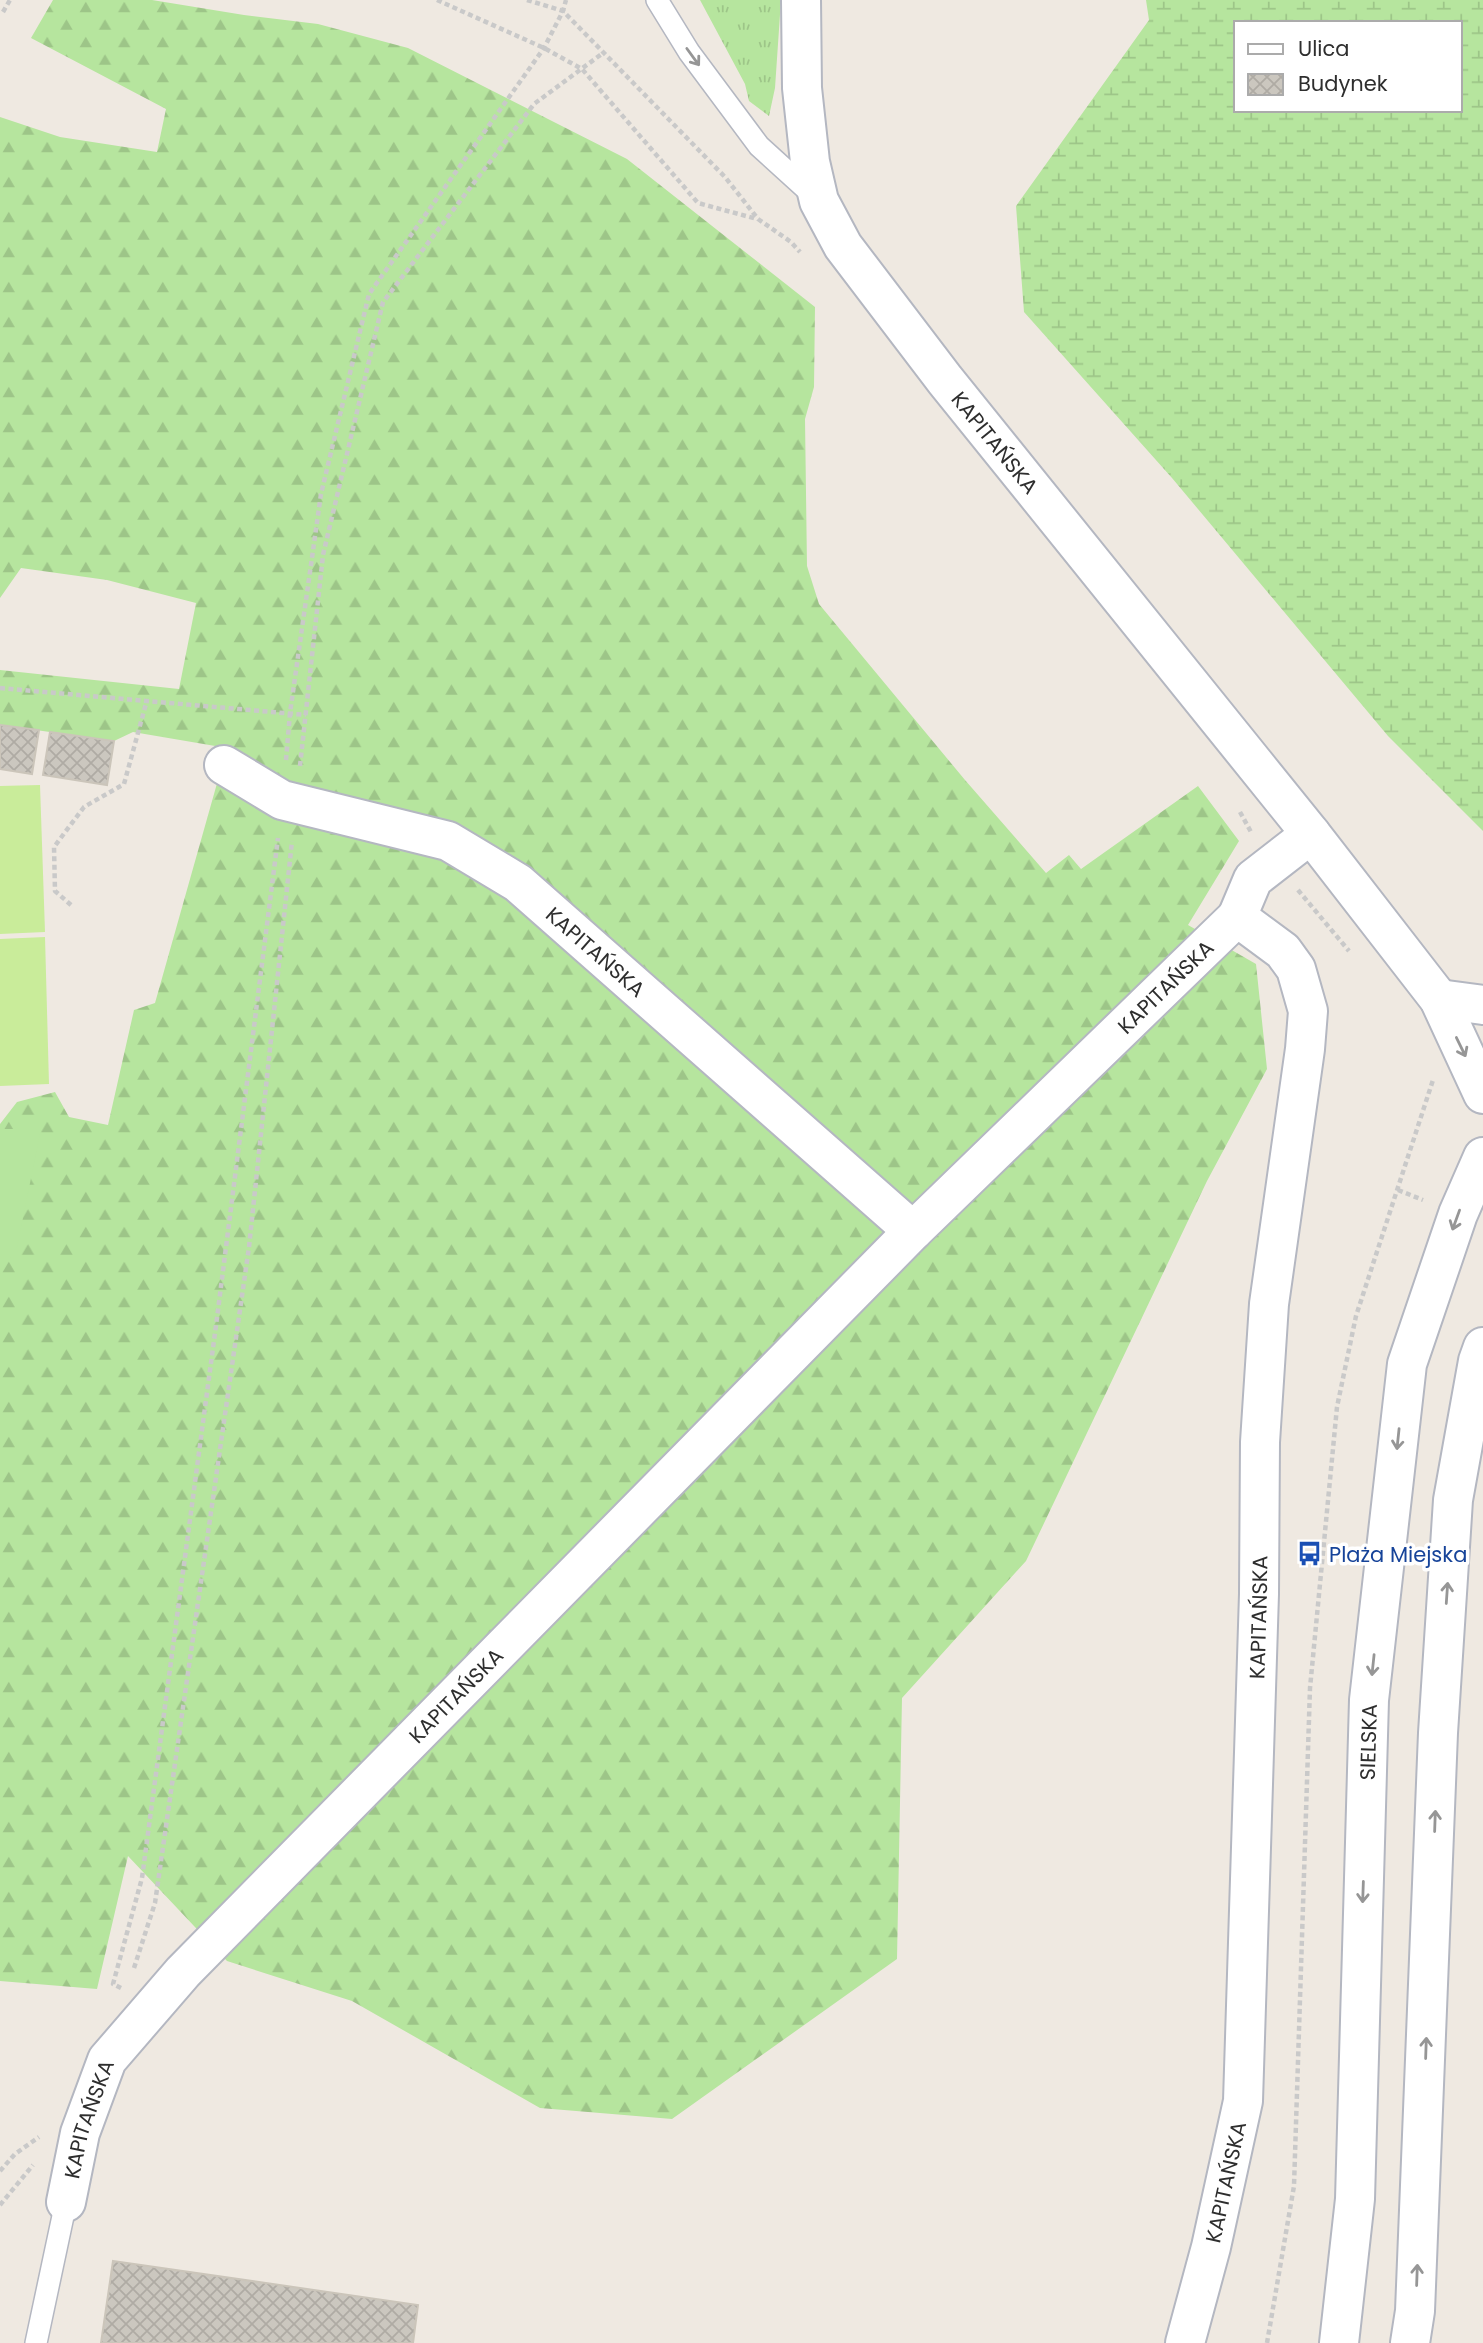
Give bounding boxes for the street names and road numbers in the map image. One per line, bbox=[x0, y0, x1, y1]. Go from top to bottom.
street label: KAPITAŃSKA bbox=[945, 385, 1045, 500]
street label: KAPITAŃSKA bbox=[540, 900, 652, 1003]
street label: KAPITAŃSKA bbox=[1111, 933, 1220, 1040]
street label: KAPITAŃSKA bbox=[1242, 1555, 1274, 1679]
street label: KAPITAŃSKA bbox=[402, 1641, 509, 1749]
street label: SIELSKA bbox=[1352, 1703, 1383, 1781]
street label: KAPITAŃSKA bbox=[57, 2055, 120, 2181]
street label: KAPITAŃSKA bbox=[1198, 2119, 1253, 2245]

